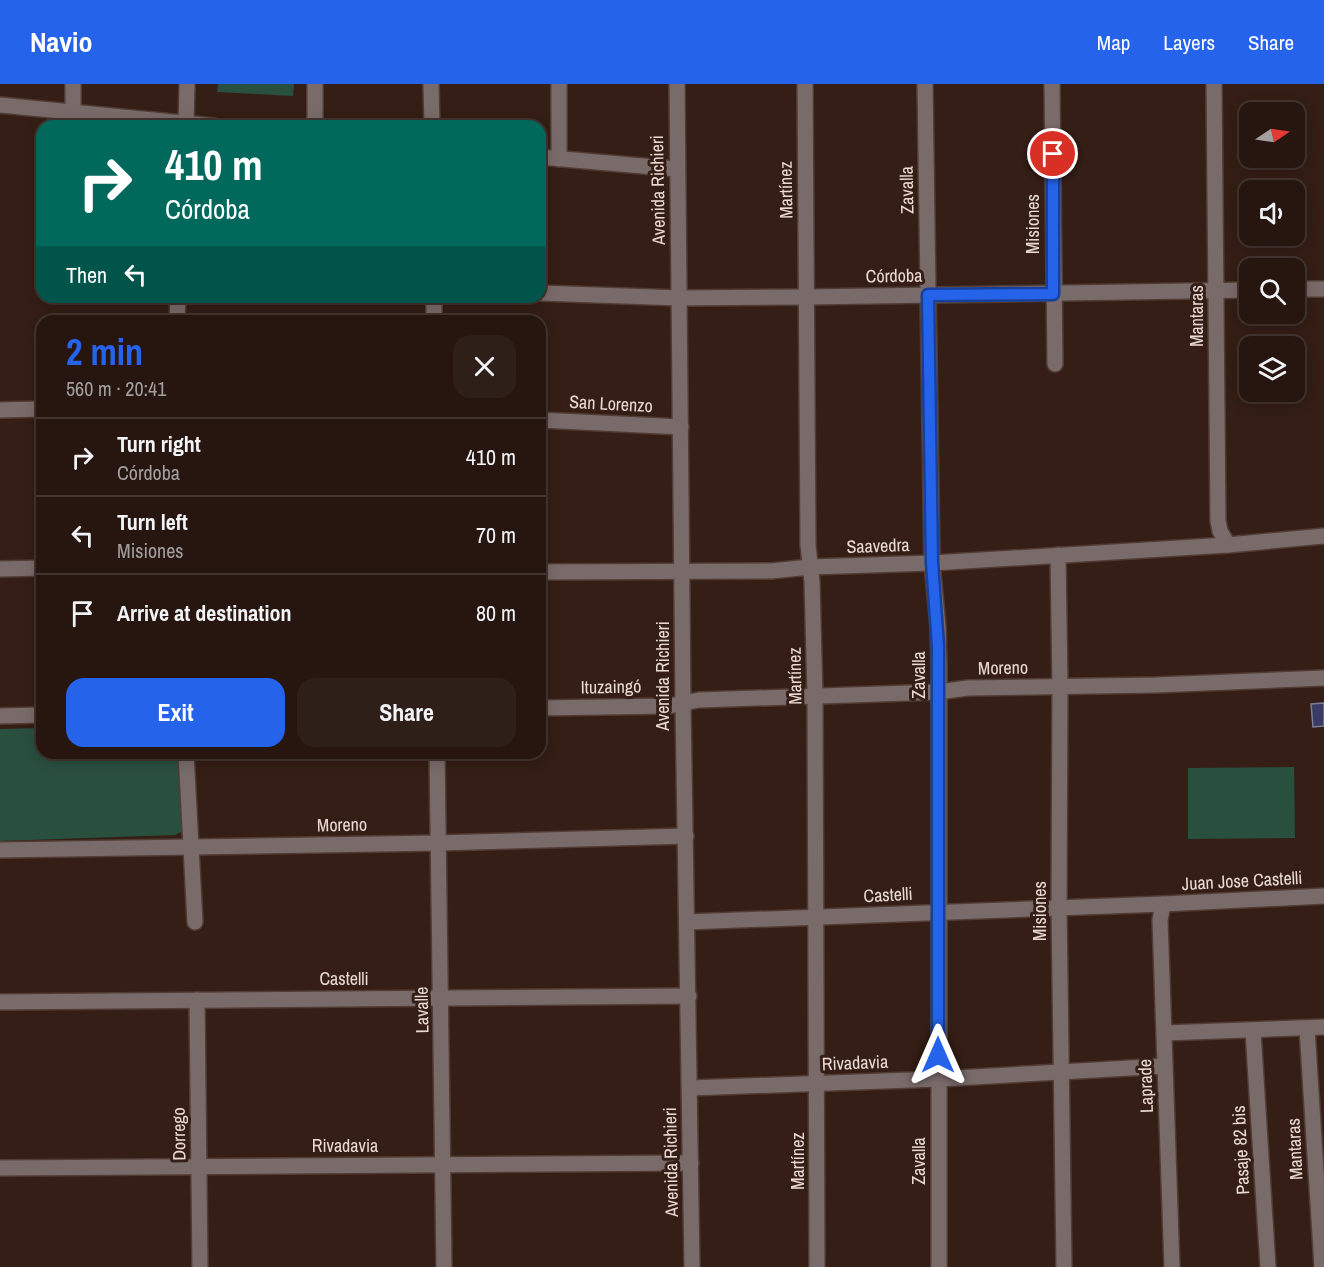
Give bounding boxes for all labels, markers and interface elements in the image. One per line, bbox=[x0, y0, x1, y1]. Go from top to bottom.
text: Navio bbox=[30, 23, 93, 61]
text: Map bbox=[1097, 28, 1130, 57]
text: Layers bbox=[1163, 28, 1215, 57]
text: Share bbox=[1248, 28, 1294, 57]
north arrow bbox=[1239, 102, 1305, 168]
map controls bbox=[1239, 102, 1305, 402]
pin bbox=[1027, 128, 1078, 179]
street label: Avenida Richieri bbox=[644, 135, 671, 246]
text: 410 m bbox=[165, 137, 263, 193]
icon: arrive bbox=[1036, 137, 1069, 170]
icon: right bbox=[66, 144, 144, 222]
street label: Martínez bbox=[773, 161, 798, 219]
street label: Zavalla bbox=[894, 166, 919, 214]
button: sound bbox=[1239, 180, 1305, 246]
text: Córdoba bbox=[165, 191, 250, 227]
street label: Misiones bbox=[1020, 194, 1045, 254]
icon: left bbox=[119, 258, 152, 291]
button: search bbox=[1239, 258, 1305, 324]
text: Then bbox=[66, 260, 107, 290]
street label: Córdoba bbox=[865, 263, 923, 288]
street label: Mantaras bbox=[1184, 285, 1209, 347]
text: 2 min bbox=[66, 328, 143, 376]
button: close bbox=[453, 335, 516, 398]
button: layers bbox=[1239, 336, 1305, 402]
text: 560 m · 20:41 bbox=[66, 375, 166, 402]
street label: San Lorenzo bbox=[569, 389, 653, 418]
text: Turn right bbox=[117, 429, 201, 459]
icon: right bbox=[66, 441, 99, 474]
text: 410 m bbox=[466, 442, 516, 472]
text: Córdoba bbox=[117, 459, 180, 486]
text: Turn left bbox=[117, 507, 188, 537]
icon: left bbox=[66, 519, 99, 552]
text: 70 m bbox=[476, 520, 516, 550]
street label: Saavedra bbox=[846, 532, 910, 559]
text: Misiones bbox=[117, 537, 184, 564]
icon: arrive bbox=[66, 597, 99, 630]
text: Arrive at destination bbox=[117, 598, 291, 628]
text: 80 m bbox=[476, 598, 516, 628]
street label: Avenida Richieri bbox=[650, 621, 675, 732]
street label: Martínez bbox=[782, 647, 807, 705]
street label: Zavalla bbox=[906, 651, 931, 699]
street label: Moreno bbox=[978, 655, 1028, 680]
street label: Ituzaingó bbox=[580, 673, 642, 700]
button: Exit bbox=[66, 678, 285, 747]
button: Share bbox=[297, 678, 516, 747]
street label: Moreno bbox=[317, 812, 367, 837]
street label: Juan Jose Castelli bbox=[1181, 865, 1303, 896]
street label: Castelli bbox=[863, 881, 913, 908]
street label: Misiones bbox=[1027, 881, 1052, 941]
street label: Castelli bbox=[319, 966, 369, 991]
street label: Lavalle bbox=[409, 986, 434, 1034]
position arrow bbox=[906, 1023, 970, 1087]
street label: Rivadavia bbox=[821, 1049, 889, 1076]
street label: Laprade bbox=[1132, 1059, 1159, 1114]
street label: Pasaje 82 bis bbox=[1226, 1105, 1255, 1195]
street label: Dorrego bbox=[166, 1107, 191, 1161]
street label: Avenida Richieri bbox=[657, 1107, 684, 1218]
street label: Mantaras bbox=[1280, 1118, 1309, 1180]
street label: Martínez bbox=[785, 1132, 810, 1190]
street label: Rivadavia bbox=[312, 1133, 378, 1158]
street label: Zavalla bbox=[906, 1137, 931, 1185]

